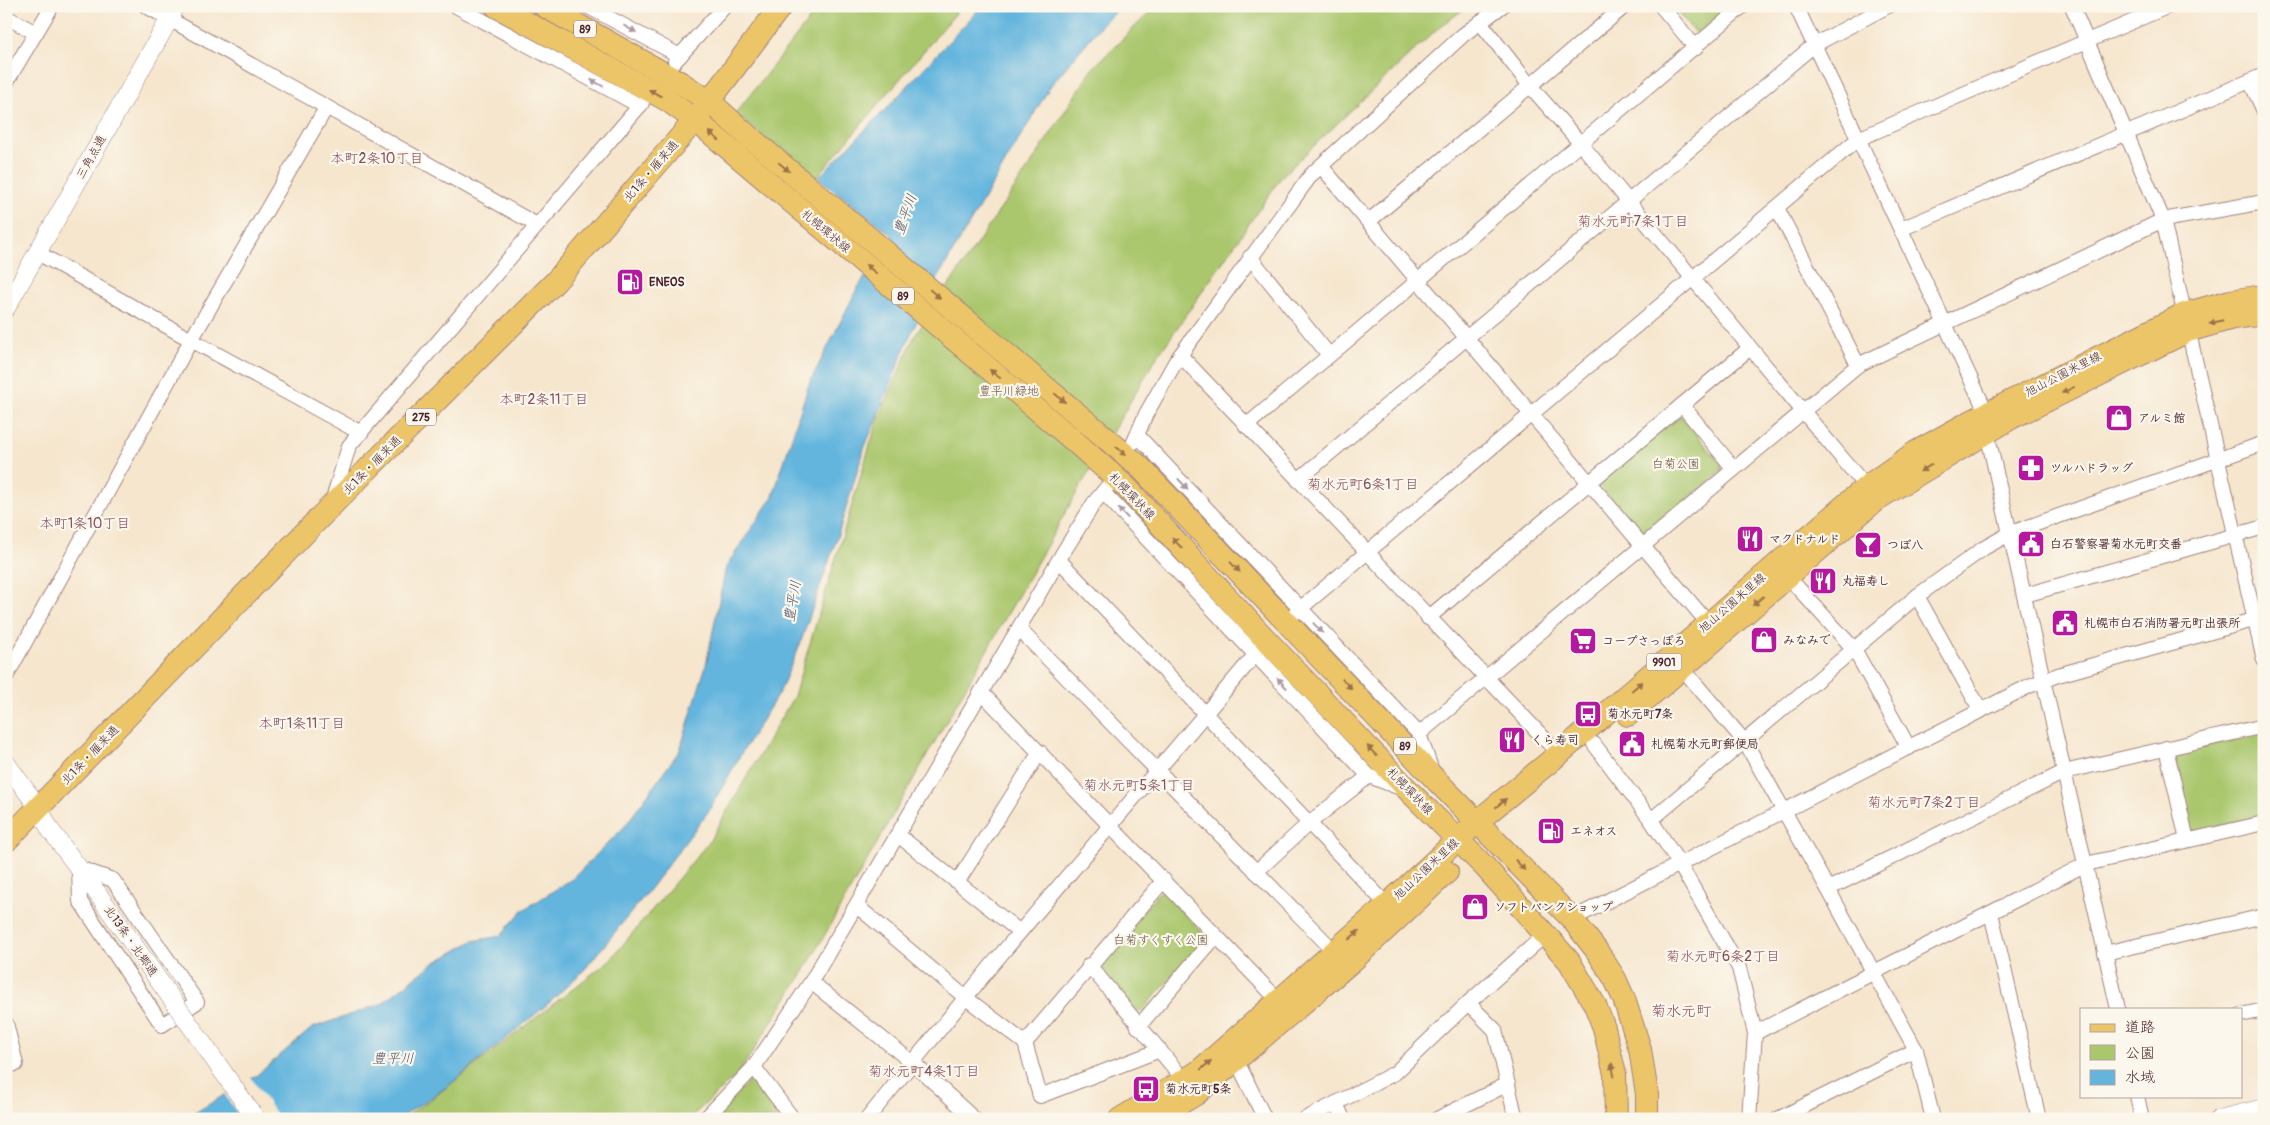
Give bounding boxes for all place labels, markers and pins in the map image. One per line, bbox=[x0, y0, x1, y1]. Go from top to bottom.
fuel station icon: ENEOS bbox=[615, 267, 645, 297]
place label: ENEOS bbox=[649, 275, 684, 290]
shop icon: アルミ館 bbox=[2104, 403, 2134, 433]
place label: アルミ館 bbox=[2138, 411, 2185, 426]
pharmacy icon: ツルハドラッグ bbox=[2016, 453, 2046, 483]
place label: ツルハドラッグ bbox=[2050, 461, 2133, 476]
restaurant icon: マクドナルド bbox=[1735, 524, 1765, 554]
public building icon: 白石警察署菊水元町交番 bbox=[2016, 529, 2046, 559]
bar icon: つぼ八 bbox=[1853, 530, 1883, 560]
place label: マクドナルド bbox=[1769, 532, 1841, 547]
place label: 白石警察署菊水元町交番 bbox=[2050, 537, 2182, 552]
place label: つぼ八 bbox=[1887, 538, 1923, 553]
restaurant icon: 丸福寿し bbox=[1808, 566, 1838, 596]
place label: 丸福寿し bbox=[1842, 574, 1890, 589]
public building icon: 札幌市白石消防署元町出張所 bbox=[2050, 608, 2080, 638]
place label: 札幌市白石消防署元町出張所 bbox=[2084, 616, 2241, 631]
shop icon: みなみで bbox=[1749, 625, 1779, 655]
supermarket icon: コープさっぽろ bbox=[1568, 626, 1598, 656]
place label: みなみで bbox=[1783, 633, 1831, 648]
place label: コープさっぽろ bbox=[1602, 634, 1686, 649]
bus stop icon: 菊水元町7条 bbox=[1573, 699, 1603, 729]
place label: 菊水元町7条 bbox=[1607, 707, 1673, 722]
restaurant icon: くら寿司 bbox=[1497, 725, 1527, 755]
public building icon: 札幌菊水元町郵便局 bbox=[1617, 729, 1647, 759]
place label: くら寿司 bbox=[1531, 733, 1579, 748]
place label: 札幌菊水元町郵便局 bbox=[1651, 737, 1759, 752]
fuel station icon: エネオス bbox=[1536, 816, 1566, 846]
place label: エネオス bbox=[1570, 824, 1617, 839]
shop icon: ソフトバンクショップ bbox=[1460, 892, 1490, 922]
place label: ソフトバンクショップ bbox=[1494, 900, 1613, 915]
bus stop icon: 菊水元町5条 bbox=[1131, 1074, 1161, 1104]
place label: 菊水元町5条 bbox=[1165, 1082, 1232, 1097]

